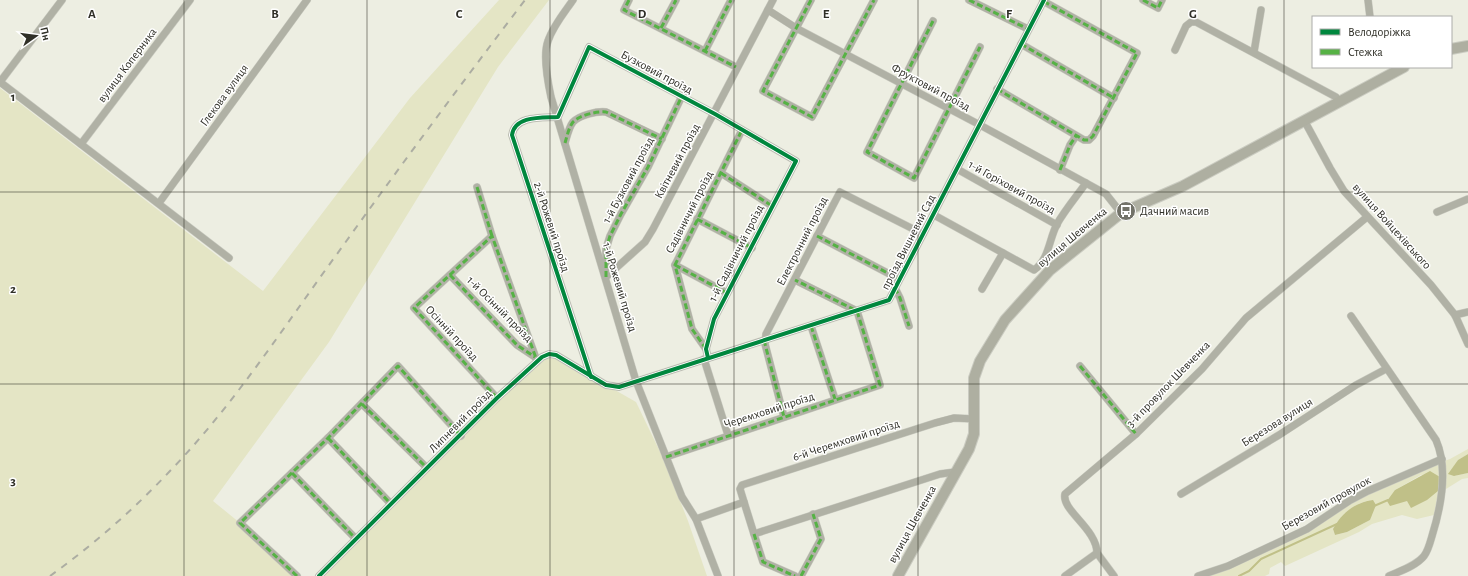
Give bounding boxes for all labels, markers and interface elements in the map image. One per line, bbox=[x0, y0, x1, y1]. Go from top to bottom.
text: A bbox=[88, 8, 96, 21]
text: B bbox=[271, 8, 279, 21]
text: C bbox=[456, 8, 463, 21]
text: D bbox=[638, 8, 647, 21]
text: E bbox=[823, 8, 830, 21]
text: F bbox=[1006, 8, 1013, 21]
text: G bbox=[1189, 8, 1197, 21]
north arrow bbox=[16, 16, 56, 56]
legend bbox=[1312, 16, 1452, 68]
street label: вулиця Коперника bbox=[95, 25, 160, 105]
text: Пн bbox=[38, 26, 52, 42]
text: Велодоріжка bbox=[1348, 26, 1411, 38]
text: Стежка bbox=[1348, 46, 1383, 58]
street label: Бузковий проїзд bbox=[619, 48, 695, 97]
street label: Фруктовий проїзд bbox=[889, 61, 972, 114]
street label: Глекова вулиця bbox=[198, 62, 251, 129]
text: 1 bbox=[11, 91, 15, 104]
street label: Квітневий проїзд bbox=[652, 121, 702, 201]
street label: 1-й Бузковий проїзд bbox=[600, 135, 657, 225]
street label: 1-й Горіховий проїзд bbox=[966, 158, 1058, 216]
street label: Садівничий проїзд bbox=[663, 169, 715, 255]
street label: 2-й Рожевий проїзд bbox=[532, 180, 572, 274]
street label: вулиця Войцехівського bbox=[1350, 181, 1434, 272]
street label: проїзд Вишневий Сад bbox=[879, 192, 937, 292]
street label: Електронний проїзд bbox=[774, 195, 830, 287]
bus stop icon: Дачний масив bbox=[1115, 200, 1137, 222]
street label: 1-й Садівничий проїзд bbox=[706, 203, 766, 303]
street label: вулиця Шевченка bbox=[1035, 204, 1110, 270]
place label: Дачний масив bbox=[1140, 205, 1209, 217]
street label: 1-й Рожевий проїзд bbox=[601, 241, 639, 333]
street label: 1-й Осінній проїзд bbox=[465, 274, 535, 344]
text: 2 bbox=[10, 283, 16, 296]
street label: Осінній проїзд bbox=[423, 303, 481, 363]
street label: 3-й провулок Шевченка bbox=[1124, 338, 1213, 430]
street label: Липневий проїзд bbox=[426, 387, 494, 455]
street label: Черемховий проїзд bbox=[722, 390, 816, 430]
street label: Березова вулиця bbox=[1239, 395, 1315, 450]
street label: 6-й Черемховий проїзд bbox=[791, 417, 901, 463]
street label: Березовий провулок bbox=[1279, 473, 1373, 533]
text: 3 bbox=[10, 475, 16, 488]
street label: вулиця Шевченка bbox=[886, 483, 939, 565]

